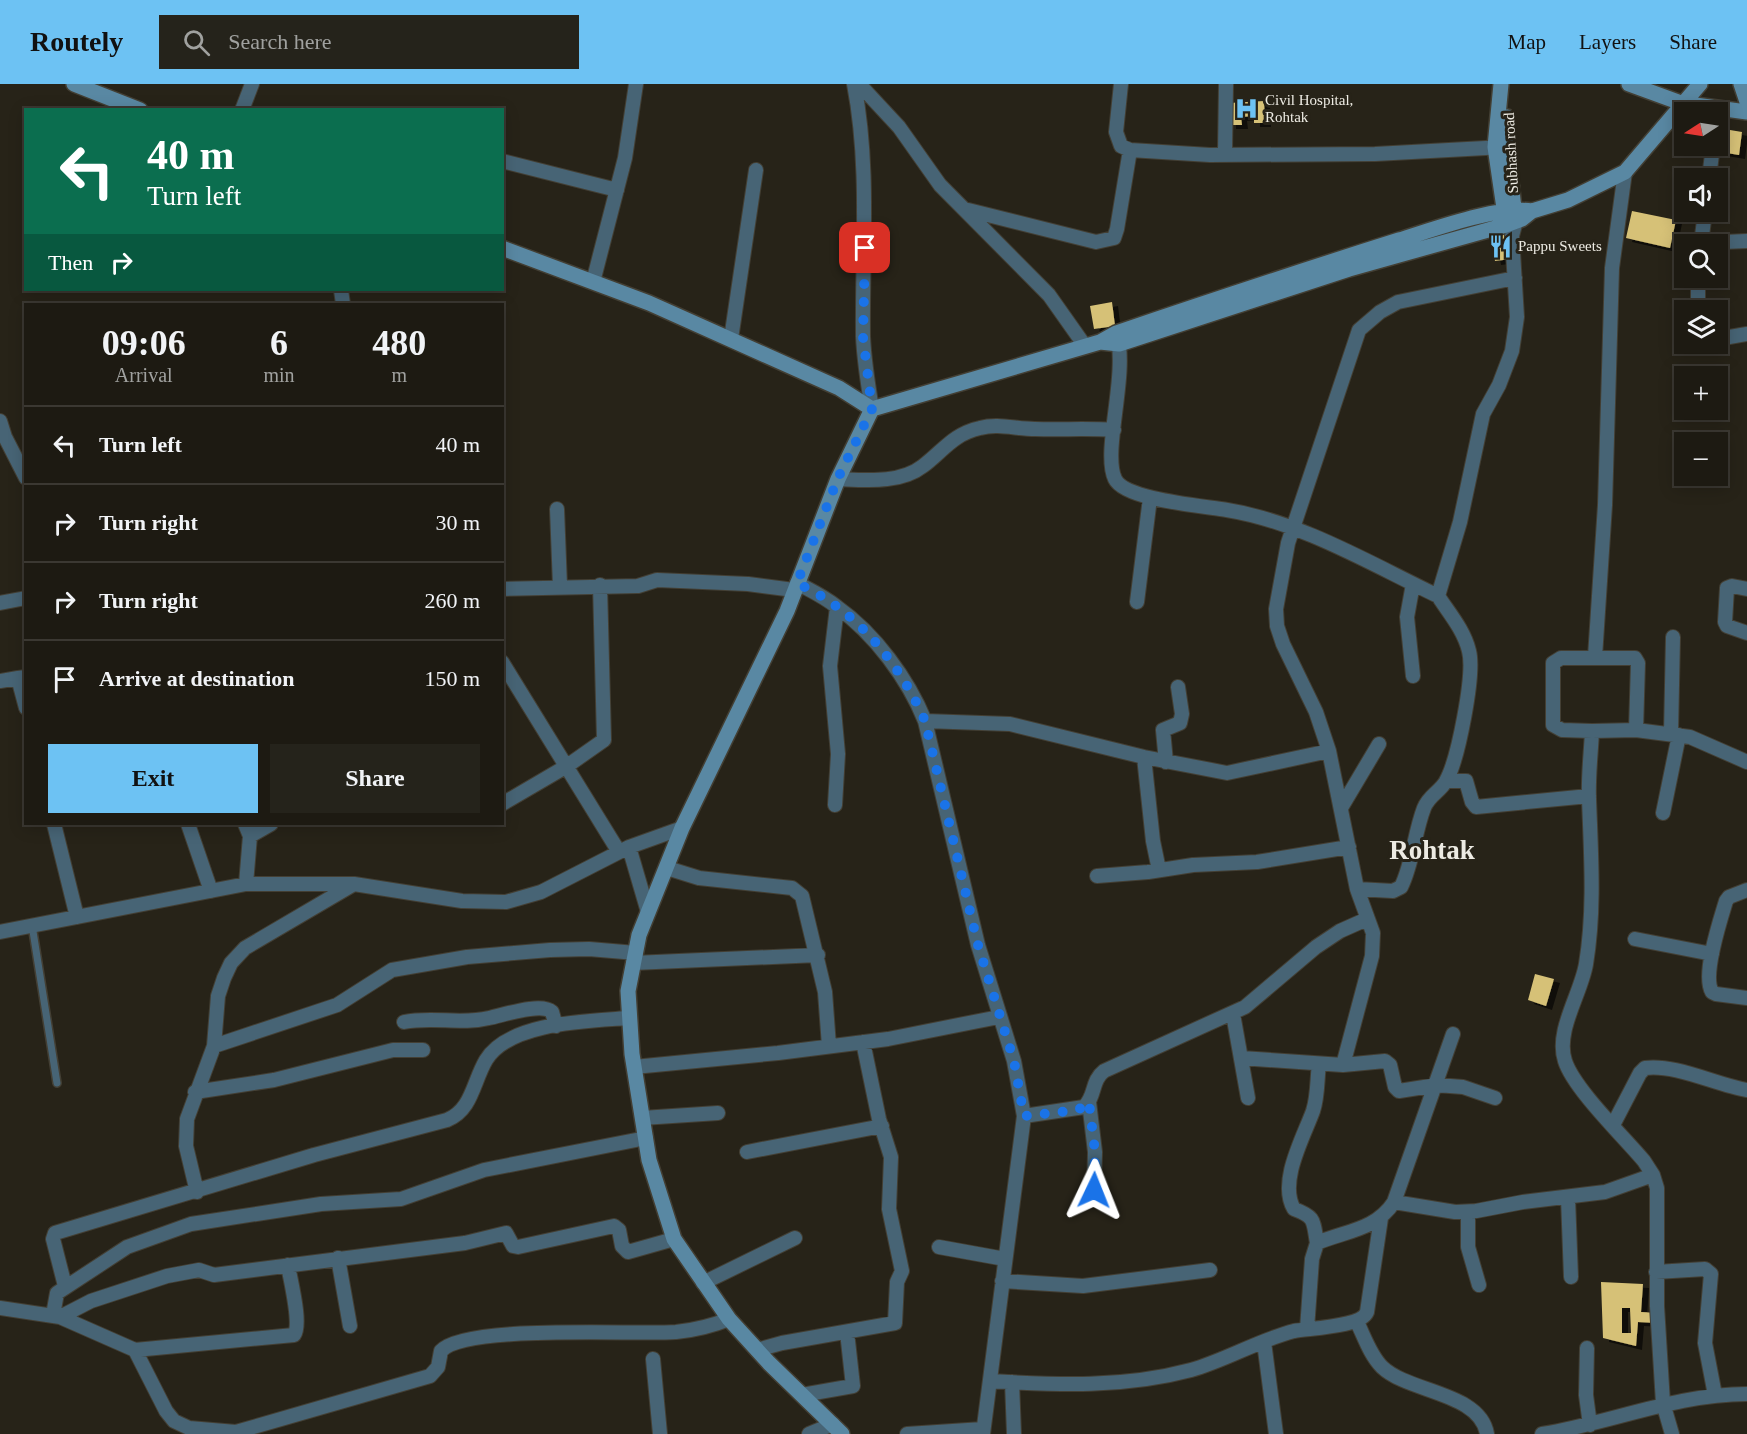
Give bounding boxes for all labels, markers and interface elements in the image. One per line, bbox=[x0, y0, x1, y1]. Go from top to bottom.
search box bbox=[159, 15, 579, 69]
text: Routely bbox=[30, 26, 123, 57]
icon: search bbox=[180, 26, 213, 59]
text: Search here bbox=[228, 29, 332, 54]
text: Map bbox=[1508, 30, 1546, 54]
text: Layers bbox=[1579, 30, 1636, 54]
text: Share bbox=[1669, 30, 1717, 54]
place label: Civil Hospital, Rohtak bbox=[1265, 92, 1353, 125]
hospital icon: Civil Hospital, Rohtak bbox=[1234, 96, 1260, 122]
north arrow bbox=[1674, 102, 1728, 156]
map controls bbox=[1674, 102, 1728, 486]
street label: Subhash road bbox=[1501, 112, 1521, 194]
icon: left bbox=[48, 132, 126, 210]
text: 40 m bbox=[147, 132, 235, 178]
button: sound bbox=[1674, 168, 1728, 222]
text: Turn left bbox=[147, 181, 241, 211]
pin bbox=[839, 222, 890, 273]
icon: arrive bbox=[848, 231, 881, 264]
restaurant icon: Pappu Sweets bbox=[1487, 233, 1513, 259]
button: search bbox=[1674, 234, 1728, 288]
place label: Pappu Sweets bbox=[1518, 238, 1602, 254]
icon: right bbox=[105, 246, 138, 279]
text: Then bbox=[48, 250, 93, 275]
button: layers bbox=[1674, 300, 1728, 354]
text: 09:06 bbox=[102, 323, 186, 363]
text: 6 bbox=[270, 323, 288, 363]
text: 480 bbox=[372, 323, 426, 363]
text: Arrival bbox=[115, 364, 173, 386]
text: min bbox=[263, 364, 295, 386]
text: m bbox=[392, 364, 407, 386]
button: + bbox=[1674, 366, 1728, 420]
icon: left bbox=[48, 429, 81, 462]
text: Turn left bbox=[99, 432, 182, 457]
text: 40 m bbox=[435, 432, 480, 457]
button: − bbox=[1674, 432, 1728, 486]
icon: right bbox=[48, 507, 81, 540]
text: Turn right bbox=[99, 510, 198, 535]
text: 30 m bbox=[435, 510, 480, 535]
icon: right bbox=[48, 585, 81, 618]
text: Turn right bbox=[99, 588, 198, 613]
text: 260 m bbox=[424, 588, 480, 613]
icon: arrive bbox=[48, 663, 81, 696]
text: Arrive at destination bbox=[99, 666, 295, 691]
text: 150 m bbox=[424, 666, 480, 691]
button: Exit bbox=[48, 744, 258, 813]
button: Share bbox=[270, 744, 480, 813]
district label: Rohtak bbox=[1389, 835, 1475, 865]
position arrow bbox=[1062, 1158, 1126, 1222]

